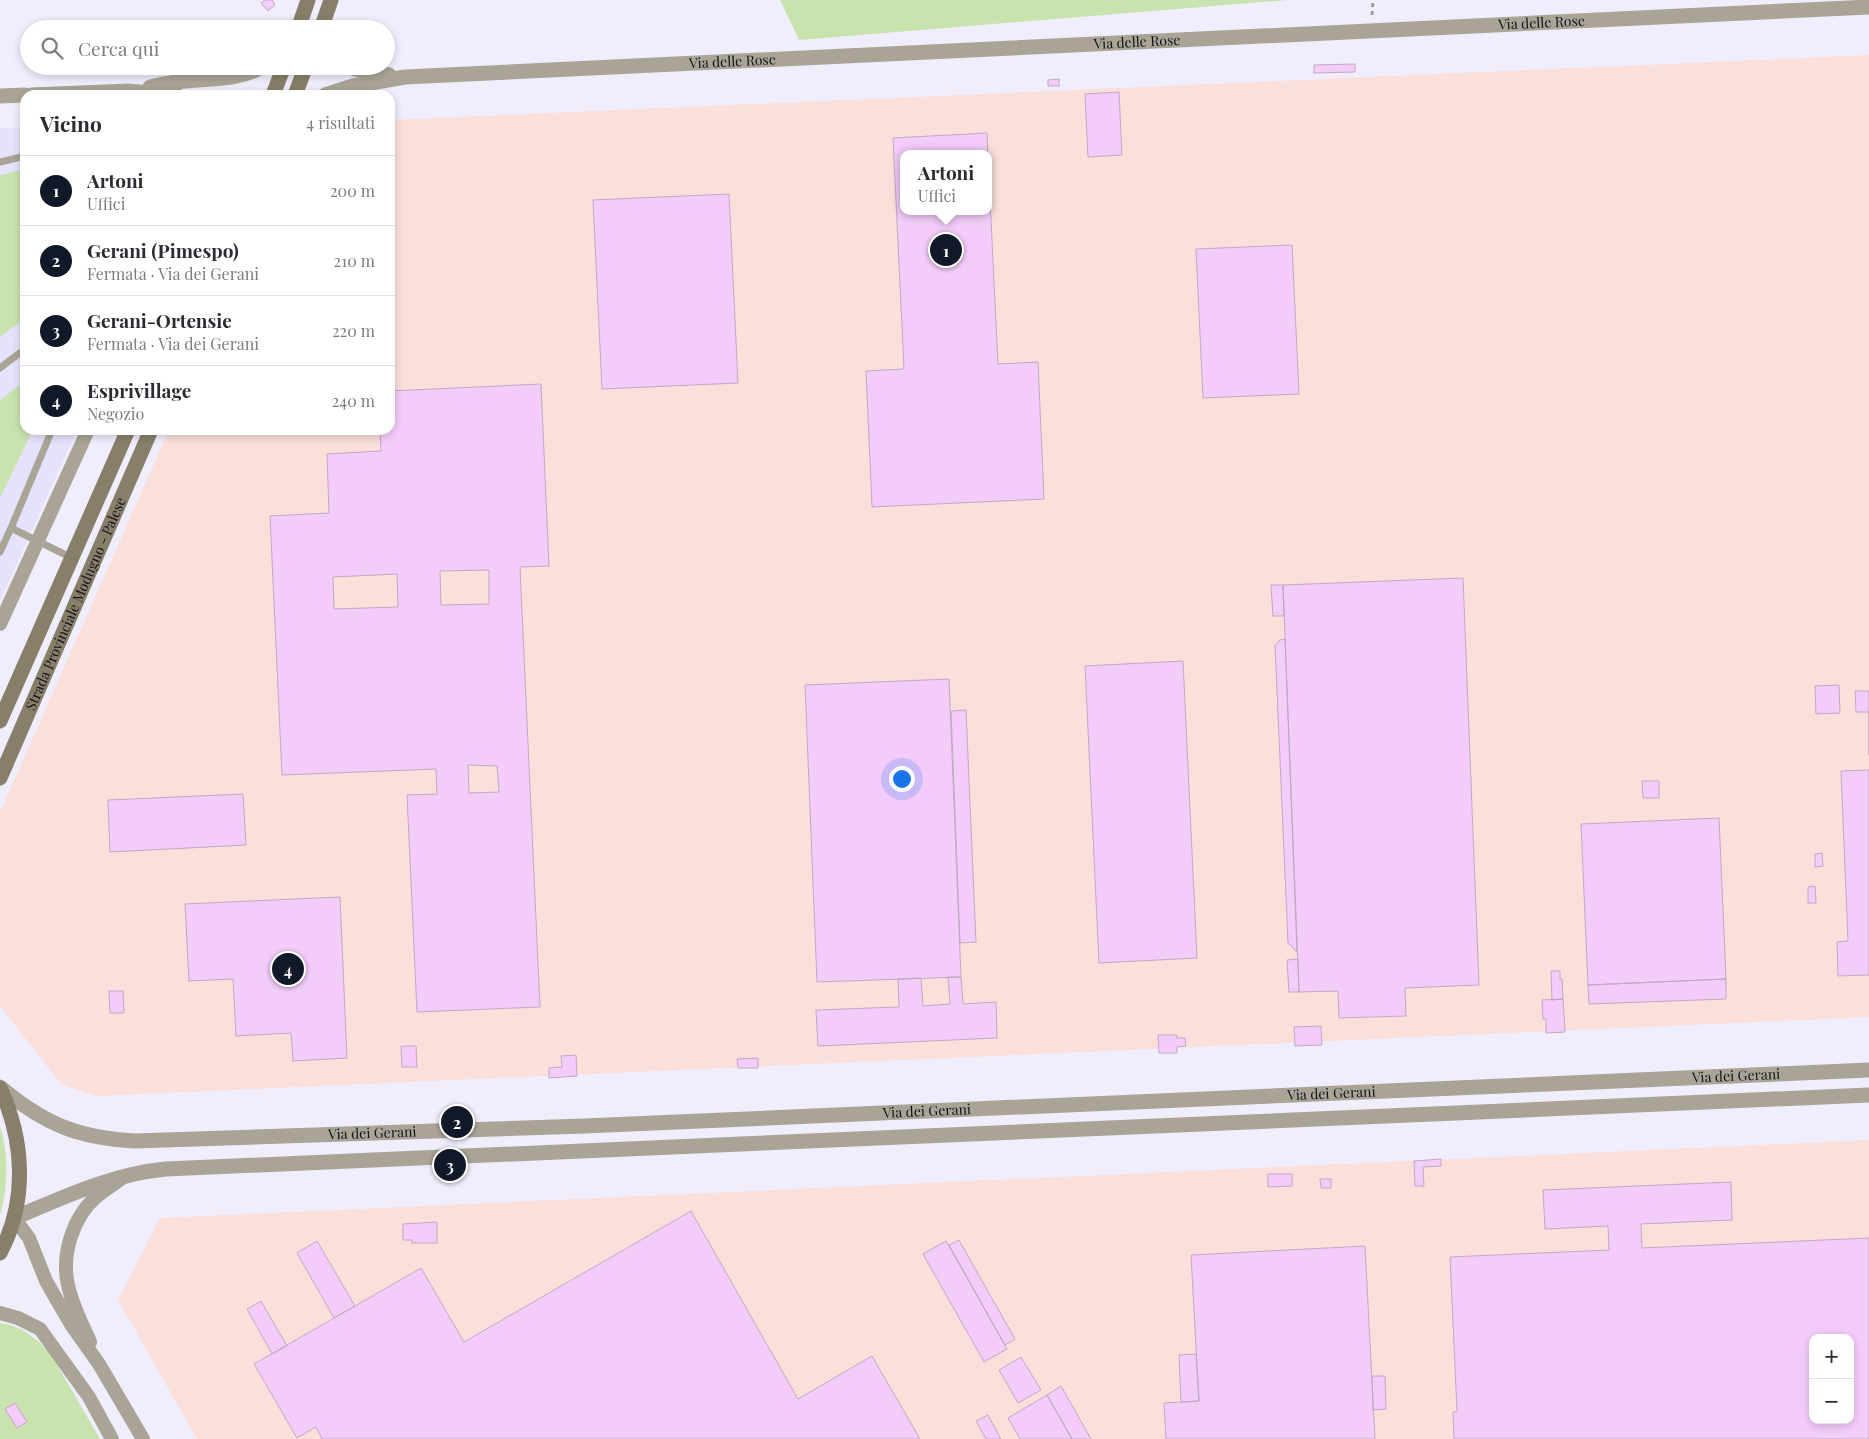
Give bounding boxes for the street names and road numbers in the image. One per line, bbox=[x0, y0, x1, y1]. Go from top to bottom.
street label: Via delle Rose bbox=[1497, 11, 1585, 34]
street label: Via delle Rose bbox=[1092, 30, 1181, 53]
street label: Via delle Rose bbox=[688, 49, 776, 72]
street label: Strada Provinciale Modugno - Palese bbox=[21, 494, 130, 713]
street label: Via dei Gerani bbox=[1691, 1064, 1781, 1087]
street label: Via dei Gerani bbox=[1286, 1082, 1376, 1104]
street label: Via dei Gerani bbox=[881, 1099, 971, 1122]
street label: Via dei Gerani bbox=[327, 1122, 417, 1144]

